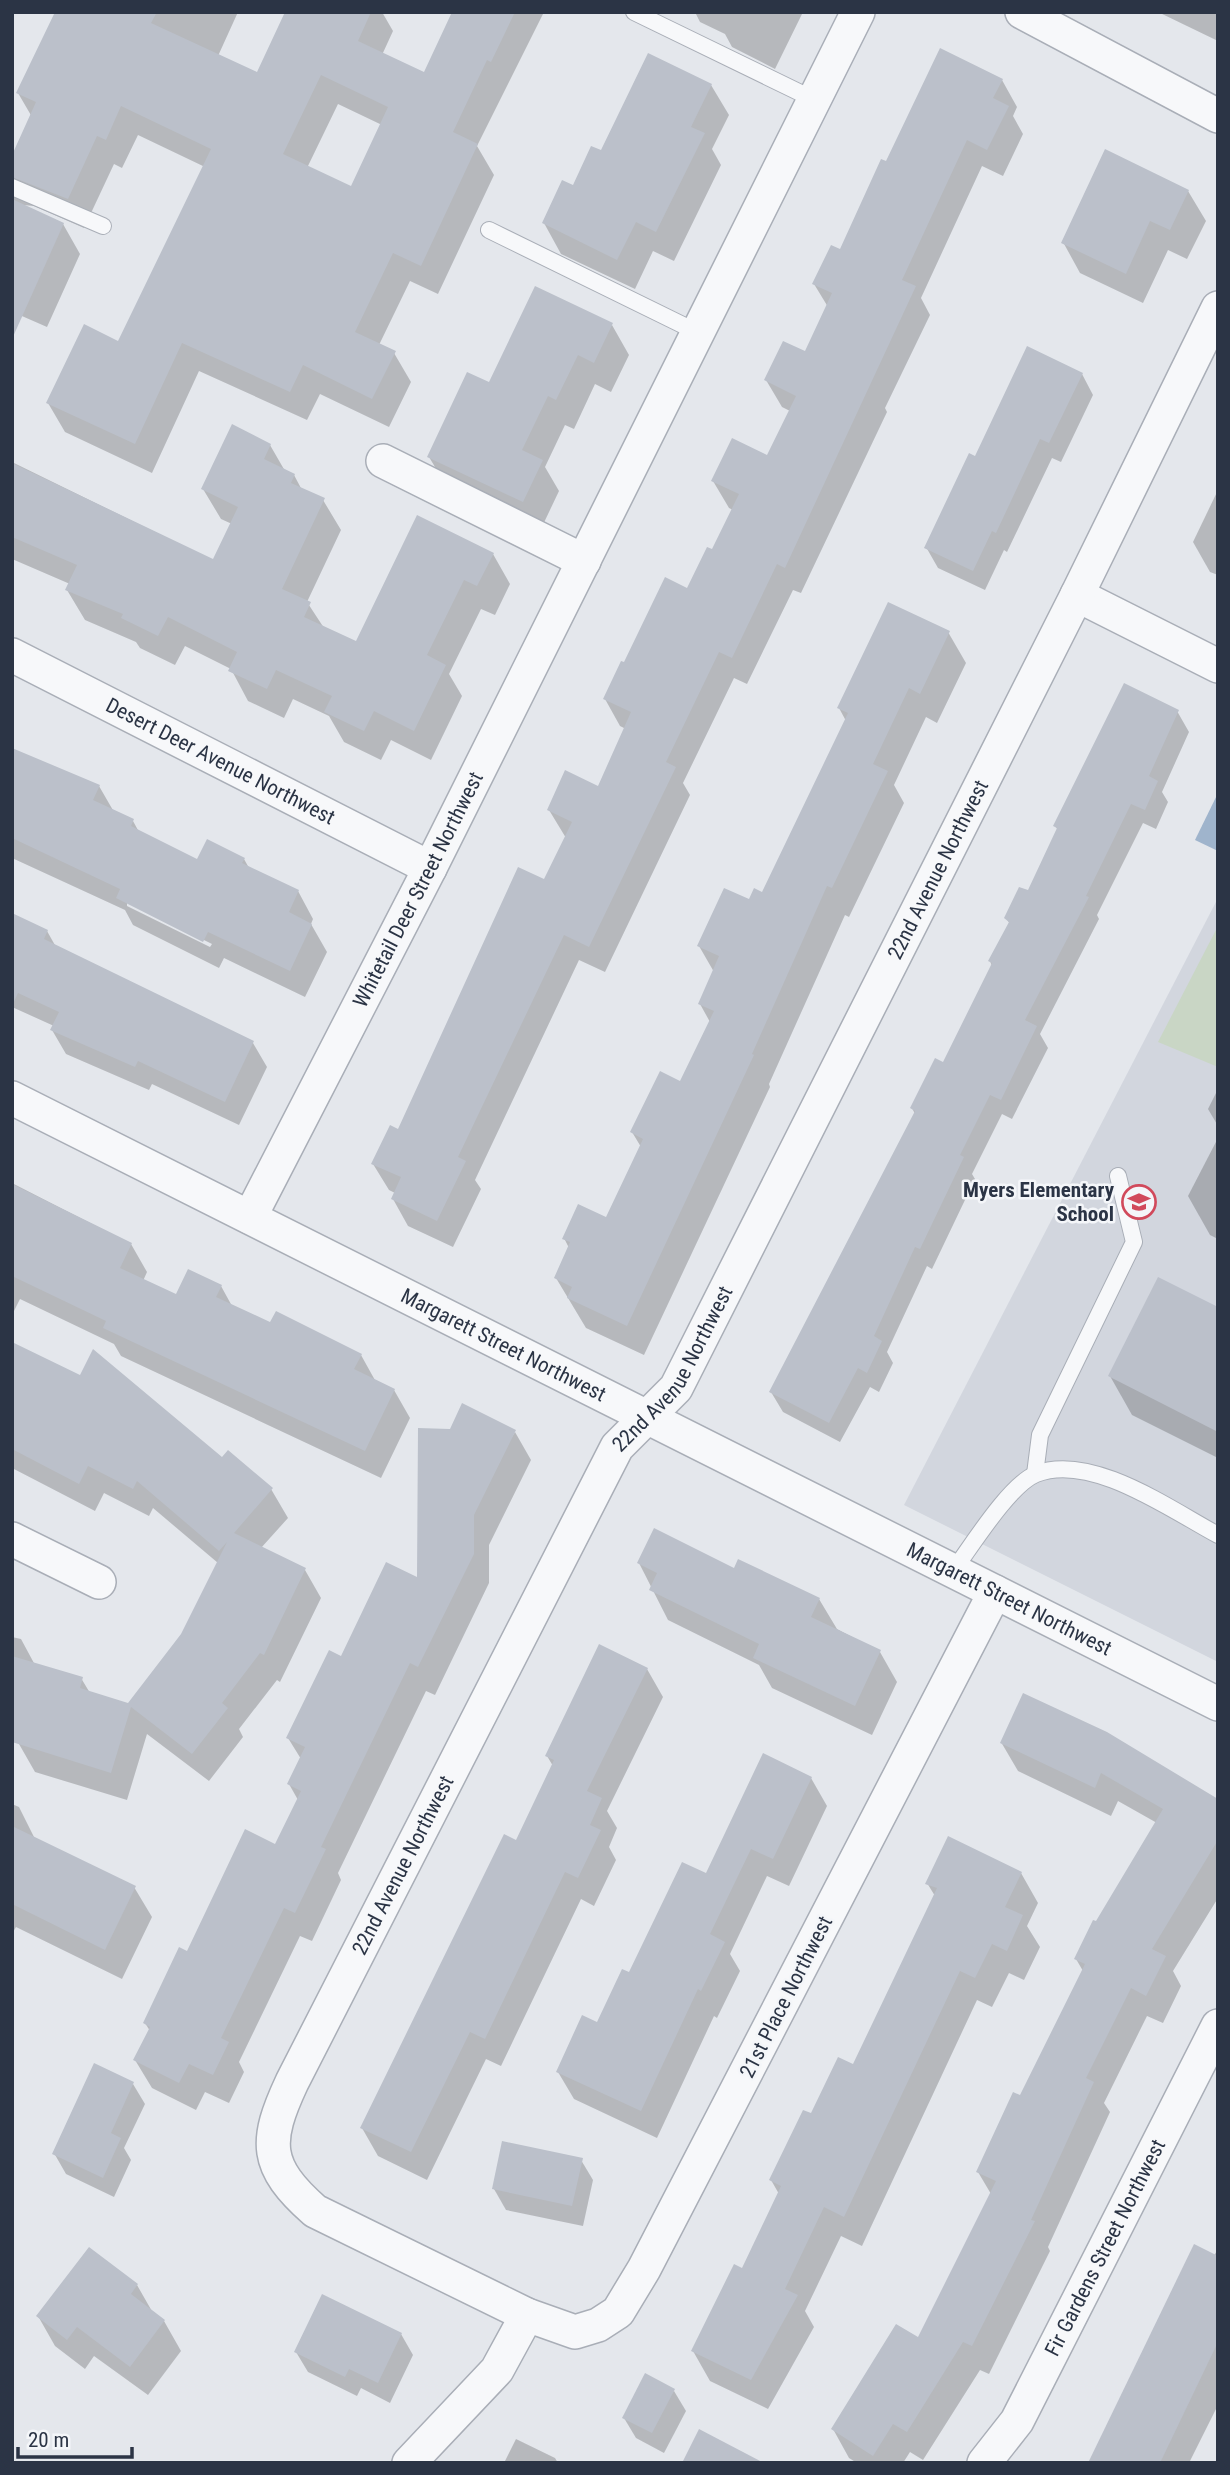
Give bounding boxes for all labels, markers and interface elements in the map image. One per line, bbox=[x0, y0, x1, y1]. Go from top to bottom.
street label: Desert Deer Avenue Northwest bbox=[102, 693, 339, 830]
street label: Whitetail Deer Street Northwest bbox=[348, 768, 488, 1011]
street label: 22nd Avenue Northwest bbox=[883, 776, 993, 963]
place label: Myers Elementary School bbox=[963, 1178, 1115, 1226]
school or university icon: Myers Elementary School bbox=[1120, 1183, 1158, 1221]
street label: 22nd Avenue Northwest bbox=[607, 1282, 738, 1457]
street label: Margarett Street Northwest bbox=[397, 1283, 610, 1406]
street label: Margarett Street Northwest bbox=[903, 1538, 1116, 1661]
street label: 22nd Avenue Northwest bbox=[347, 1772, 459, 1959]
street label: 21st Place Northwest bbox=[735, 1912, 837, 2082]
street label: Fir Gardens Street Northwest bbox=[1040, 2135, 1170, 2360]
scale bar bbox=[18, 2416, 131, 2460]
text: 20 m bbox=[28, 2428, 69, 2452]

